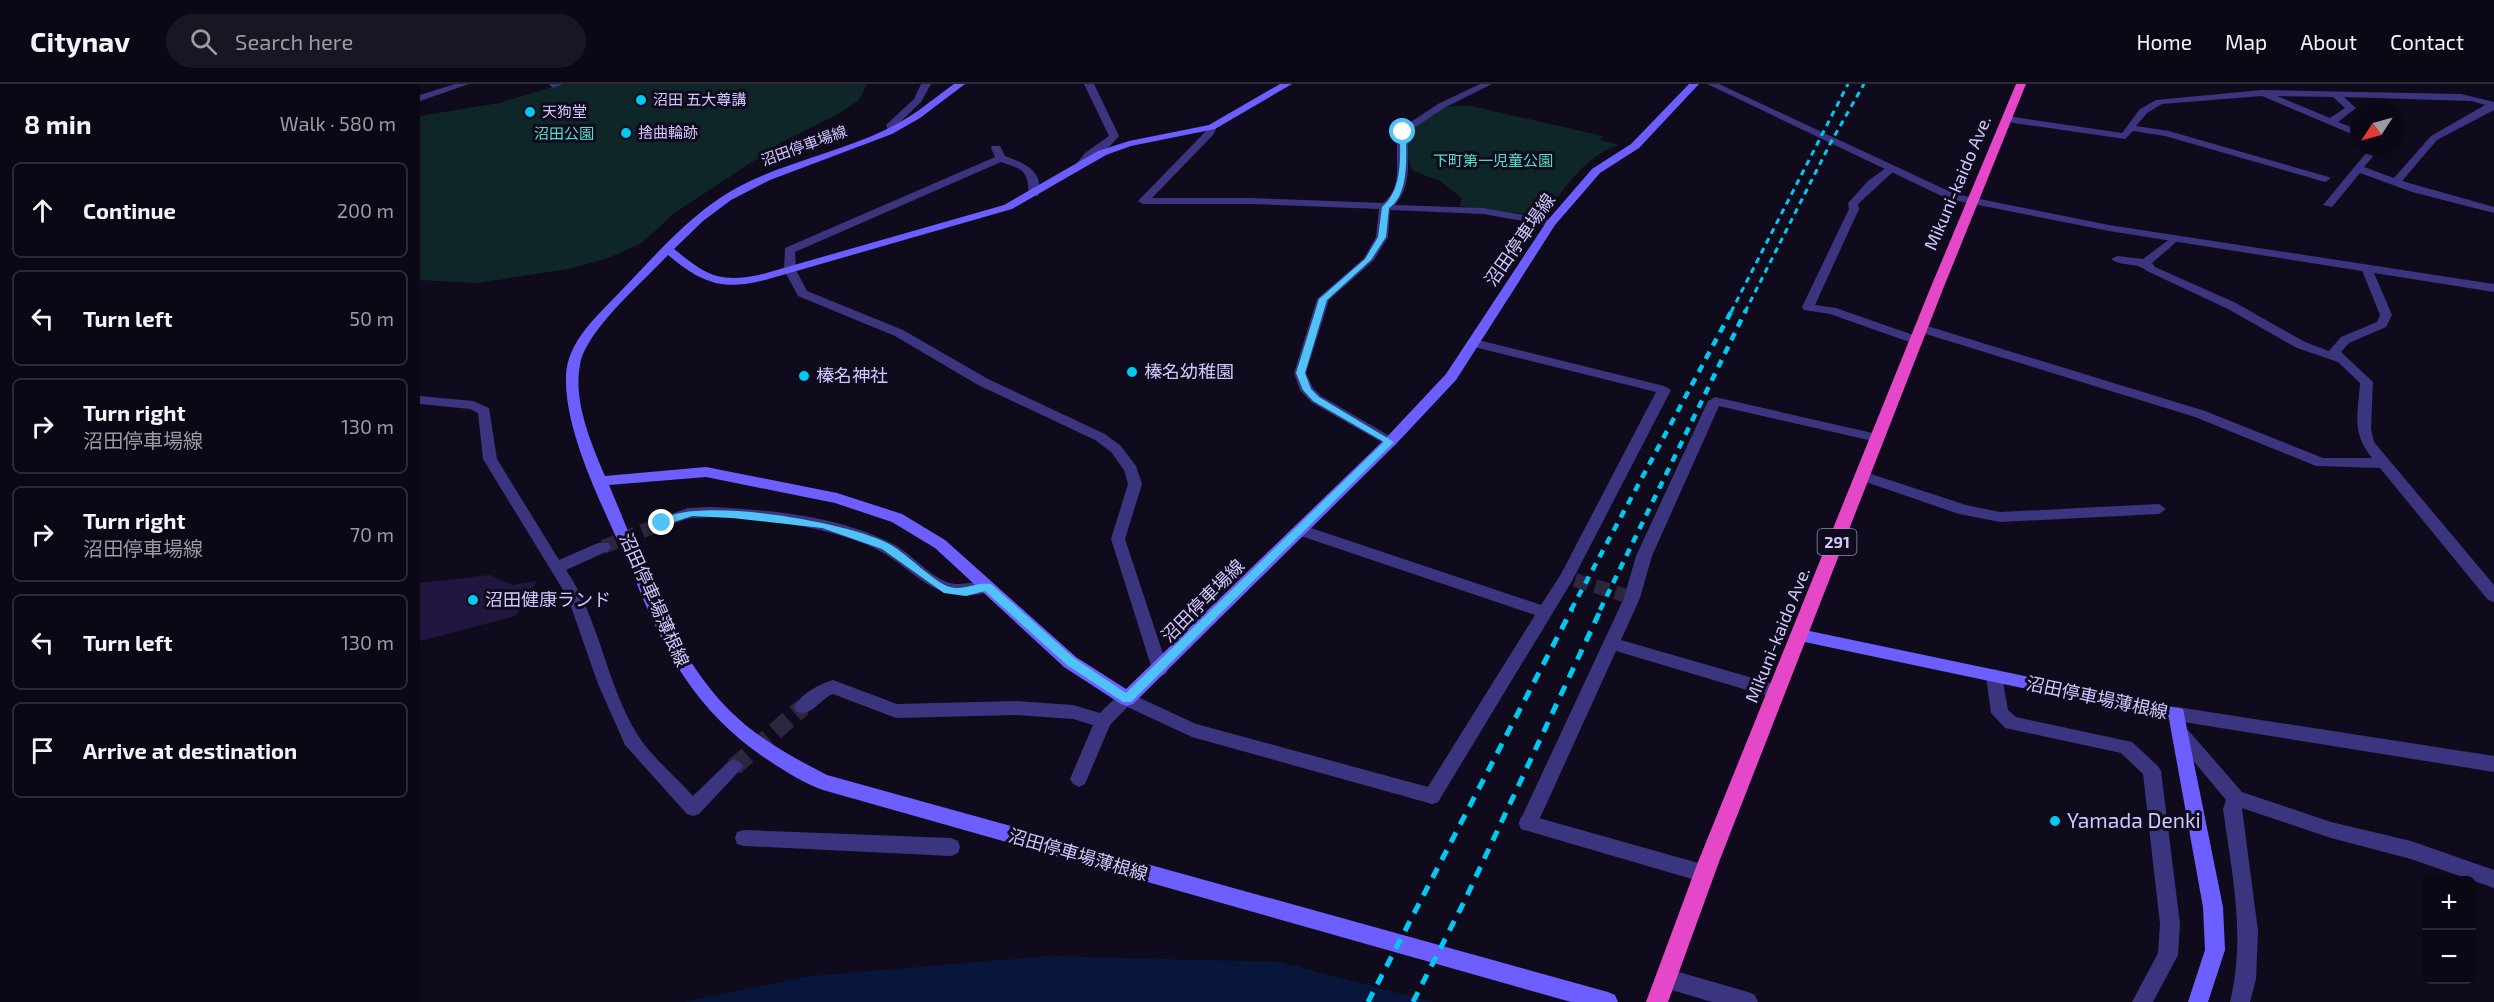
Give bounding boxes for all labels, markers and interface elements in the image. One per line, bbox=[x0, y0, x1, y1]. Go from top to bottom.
search box bbox=[166, 14, 586, 68]
text: Citynav bbox=[30, 24, 130, 58]
icon: search bbox=[187, 25, 220, 58]
text: Search here bbox=[235, 28, 353, 54]
text: Home bbox=[2136, 29, 2192, 54]
text: Map bbox=[2225, 29, 2267, 54]
text: About bbox=[2300, 29, 2357, 54]
text: Contact bbox=[2390, 29, 2464, 54]
place label: 沼田 五大尊講 bbox=[653, 90, 746, 108]
marker: 沼田 五大尊講 bbox=[634, 93, 648, 107]
place label: 天狗堂 bbox=[542, 102, 587, 120]
north arrow bbox=[2350, 102, 2404, 156]
marker: 天狗堂 bbox=[523, 105, 537, 119]
text: 8 min bbox=[24, 108, 92, 139]
text: Walk · 580 m bbox=[280, 111, 396, 135]
street label: Mikuni-kaido Ave. bbox=[1919, 112, 1995, 253]
route start bbox=[1389, 118, 1415, 144]
street label: 沼田停車場線 bbox=[758, 121, 849, 169]
place label: 捨曲輪跡 bbox=[638, 123, 698, 141]
park label: 沼田公園 bbox=[534, 124, 594, 142]
marker: 捨曲輪跡 bbox=[619, 126, 633, 140]
park label: 下町第一児童公園 bbox=[1433, 151, 1553, 169]
street label: 沼田停車場線 bbox=[1479, 189, 1559, 290]
icon: ahead bbox=[26, 194, 59, 227]
text: Continue bbox=[83, 197, 176, 223]
text: 200 m bbox=[337, 198, 394, 222]
icon: left bbox=[26, 302, 59, 335]
text: Turn left bbox=[83, 305, 172, 331]
text: 50 m bbox=[349, 306, 394, 330]
place label: 榛名幼稚園 bbox=[1144, 360, 1234, 382]
place label: 榛名神社 bbox=[816, 364, 888, 386]
marker: 榛名幼稚園 bbox=[1125, 365, 1139, 379]
marker: 榛名神社 bbox=[797, 369, 811, 383]
text: Turn right bbox=[83, 399, 185, 425]
icon: right bbox=[26, 410, 59, 443]
text: 130 m bbox=[341, 414, 394, 438]
text: 沼田停車場線 bbox=[83, 428, 203, 452]
text: Turn right bbox=[83, 507, 185, 533]
route end bbox=[648, 509, 674, 535]
icon: right bbox=[26, 518, 59, 551]
text: 70 m bbox=[350, 522, 394, 546]
street label: 沼田停車場薄根線 bbox=[616, 529, 694, 670]
road number: 291 bbox=[1818, 529, 1856, 555]
text: 沼田停車場線 bbox=[83, 536, 203, 560]
street label: 沼田停車場線 bbox=[1156, 554, 1248, 646]
street label: Mikuni-kaido Ave. bbox=[1740, 564, 1814, 706]
place label: 沼田健康ランド bbox=[485, 588, 611, 610]
marker: 沼田健康ランド bbox=[466, 593, 480, 607]
icon: left bbox=[26, 626, 59, 659]
text: Turn left bbox=[83, 629, 172, 655]
text: 130 m bbox=[341, 630, 394, 654]
street label: 沼田停車場薄根線 bbox=[2024, 671, 2170, 723]
icon: arrive bbox=[26, 734, 59, 767]
text: Arrive at destination bbox=[83, 737, 297, 763]
place label: Yamada Denki bbox=[2067, 807, 2201, 832]
marker: Yamada Denki bbox=[2048, 814, 2062, 828]
street label: 沼田停車場薄根線 bbox=[1006, 824, 1151, 884]
map controls bbox=[2422, 876, 2476, 984]
button: + bbox=[2422, 876, 2476, 930]
button: − bbox=[2422, 930, 2476, 984]

